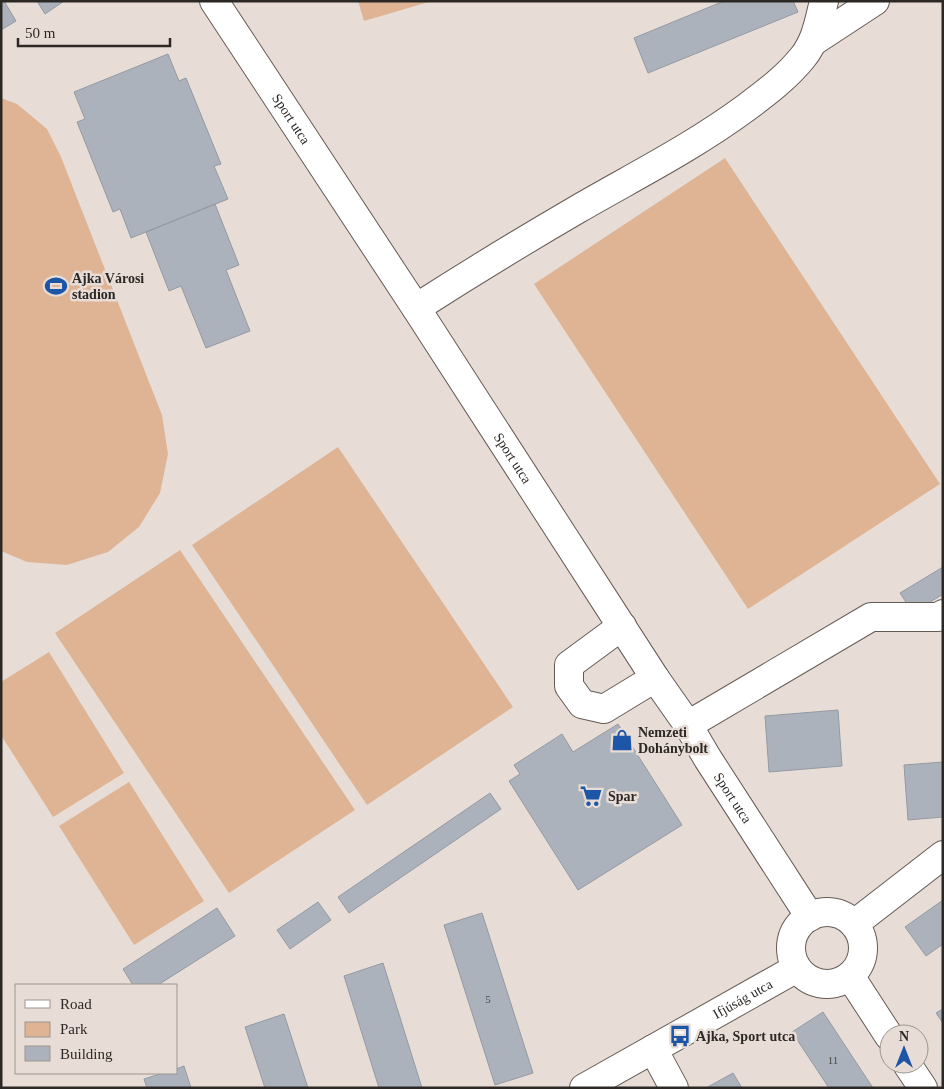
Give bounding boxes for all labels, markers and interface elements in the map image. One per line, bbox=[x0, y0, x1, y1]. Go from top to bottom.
scale bar bbox=[18, 15, 170, 47]
text: 50 m bbox=[25, 25, 56, 41]
street label: Sport utca bbox=[270, 91, 314, 147]
place label: Ajka Városi stadion bbox=[72, 271, 144, 302]
sports icon: Ajka Városi stadion bbox=[43, 273, 69, 299]
street label: Sport utca bbox=[491, 430, 535, 487]
place label: Nemzeti Dohánybolt bbox=[638, 725, 708, 756]
shop icon: Nemzeti Dohánybolt bbox=[609, 727, 635, 753]
street label: Sport utca bbox=[711, 770, 755, 827]
supermarket icon: Spar bbox=[578, 783, 604, 809]
place label: Spar bbox=[608, 789, 637, 804]
street label: Ifjúság utca bbox=[710, 976, 776, 1021]
legend bbox=[15, 984, 178, 1074]
house number: 5 bbox=[485, 993, 491, 1005]
text: Road bbox=[60, 996, 92, 1012]
text: Park bbox=[60, 1021, 88, 1037]
bus stop icon: Ajka, Sport utca bbox=[667, 1023, 693, 1049]
north arrow bbox=[879, 1024, 929, 1074]
place label: Ajka, Sport utca bbox=[696, 1029, 795, 1044]
text: N bbox=[899, 1029, 909, 1044]
text: Building bbox=[60, 1046, 113, 1062]
house number: 11 bbox=[828, 1054, 838, 1066]

